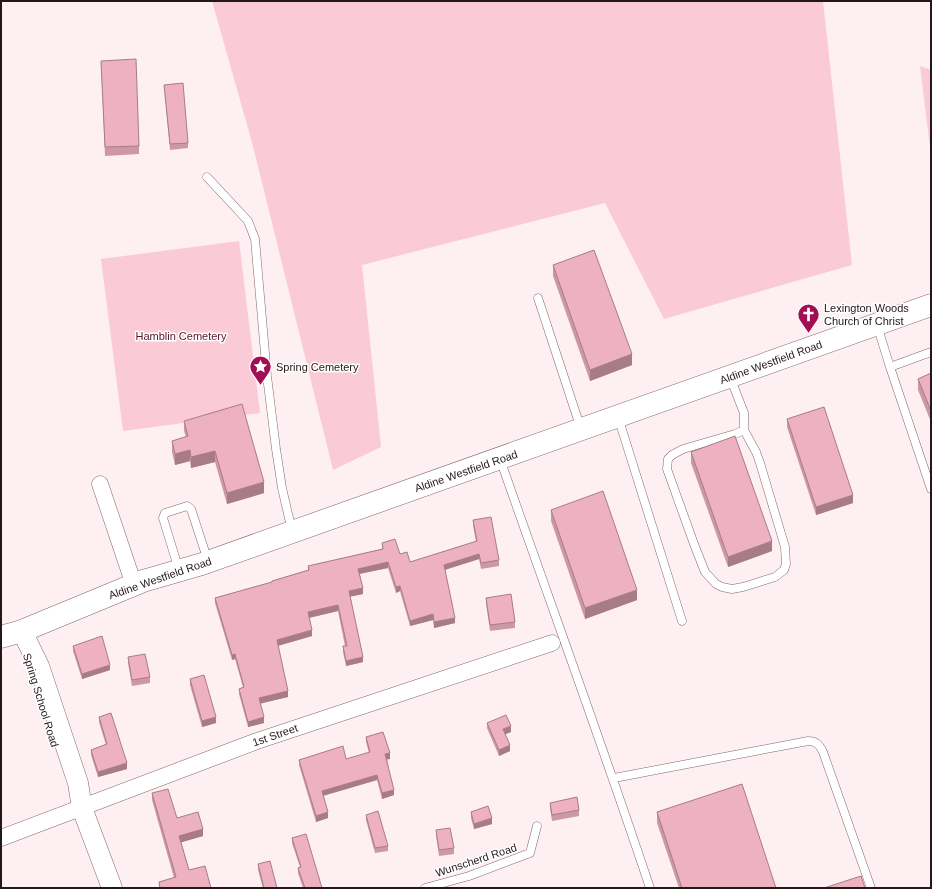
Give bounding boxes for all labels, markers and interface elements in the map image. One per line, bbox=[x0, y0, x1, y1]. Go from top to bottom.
church icon: Lexington Woods Church of Christ bbox=[795, 301, 821, 334]
place label: Lexington Woods Church of Christ bbox=[824, 302, 909, 327]
park label: Hamblin Cemetery bbox=[135, 330, 227, 342]
street label: Aldine Westfield Road bbox=[718, 338, 824, 386]
place icon: Spring Cemetery bbox=[248, 354, 274, 387]
place label: Spring Cemetery bbox=[276, 361, 359, 373]
street label: Aldine Westfield Road bbox=[413, 448, 519, 494]
street label: Aldine Westfield Road bbox=[107, 555, 213, 601]
street label: Spring School Road bbox=[21, 651, 61, 749]
street label: 1st Street bbox=[251, 722, 299, 748]
street label: Wunscherd Road bbox=[434, 841, 518, 879]

